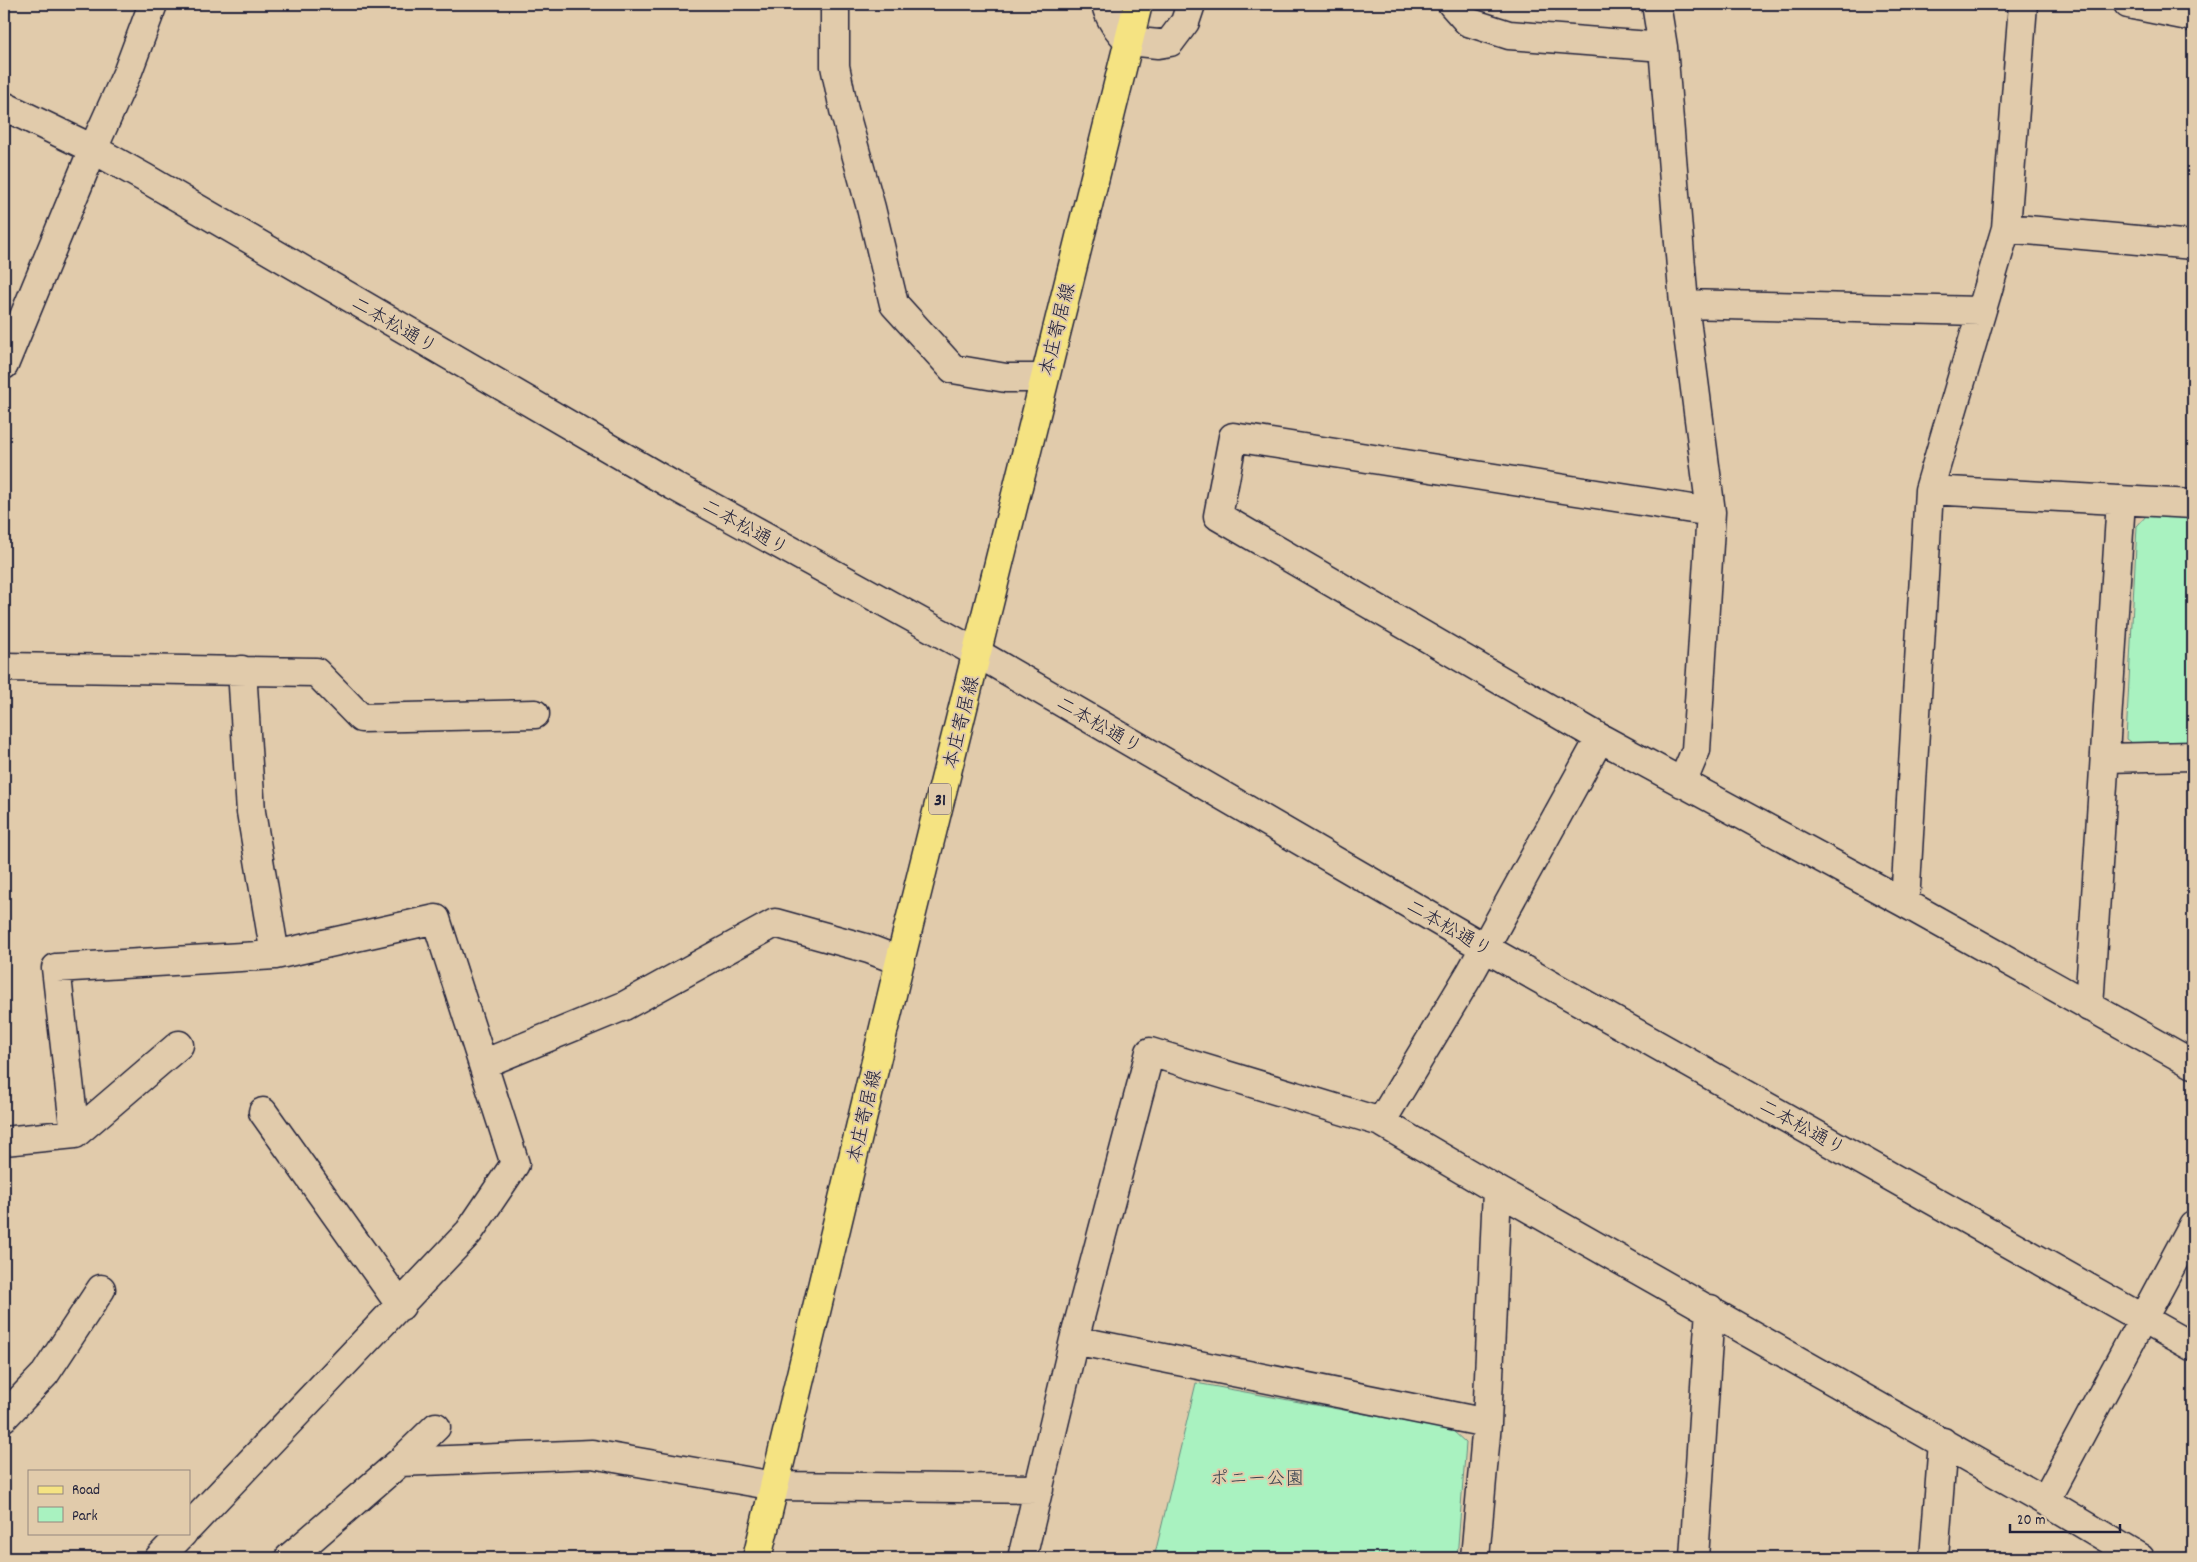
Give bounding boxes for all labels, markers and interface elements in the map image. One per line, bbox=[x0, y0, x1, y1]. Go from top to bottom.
street label: 本庄寄居線 bbox=[1035, 280, 1084, 379]
street label: 二本松通り bbox=[345, 292, 441, 362]
street label: 二本松通り bbox=[696, 494, 792, 564]
street label: 本庄寄居線 bbox=[939, 673, 988, 772]
street label: 二本松通り bbox=[1050, 692, 1146, 762]
road number: 31 bbox=[929, 784, 951, 814]
street label: 二本松通り bbox=[1400, 895, 1496, 965]
street label: 本庄寄居線 bbox=[843, 1067, 890, 1166]
street label: 二本松通り bbox=[1753, 1094, 1849, 1164]
park label: ポニー公園 bbox=[1210, 1467, 1304, 1494]
legend bbox=[28, 1470, 190, 1534]
text: Road bbox=[72, 1480, 100, 1502]
scale bar bbox=[2010, 1502, 2120, 1534]
text: Park bbox=[72, 1506, 98, 1528]
text: 20 m bbox=[2017, 1510, 2045, 1532]

